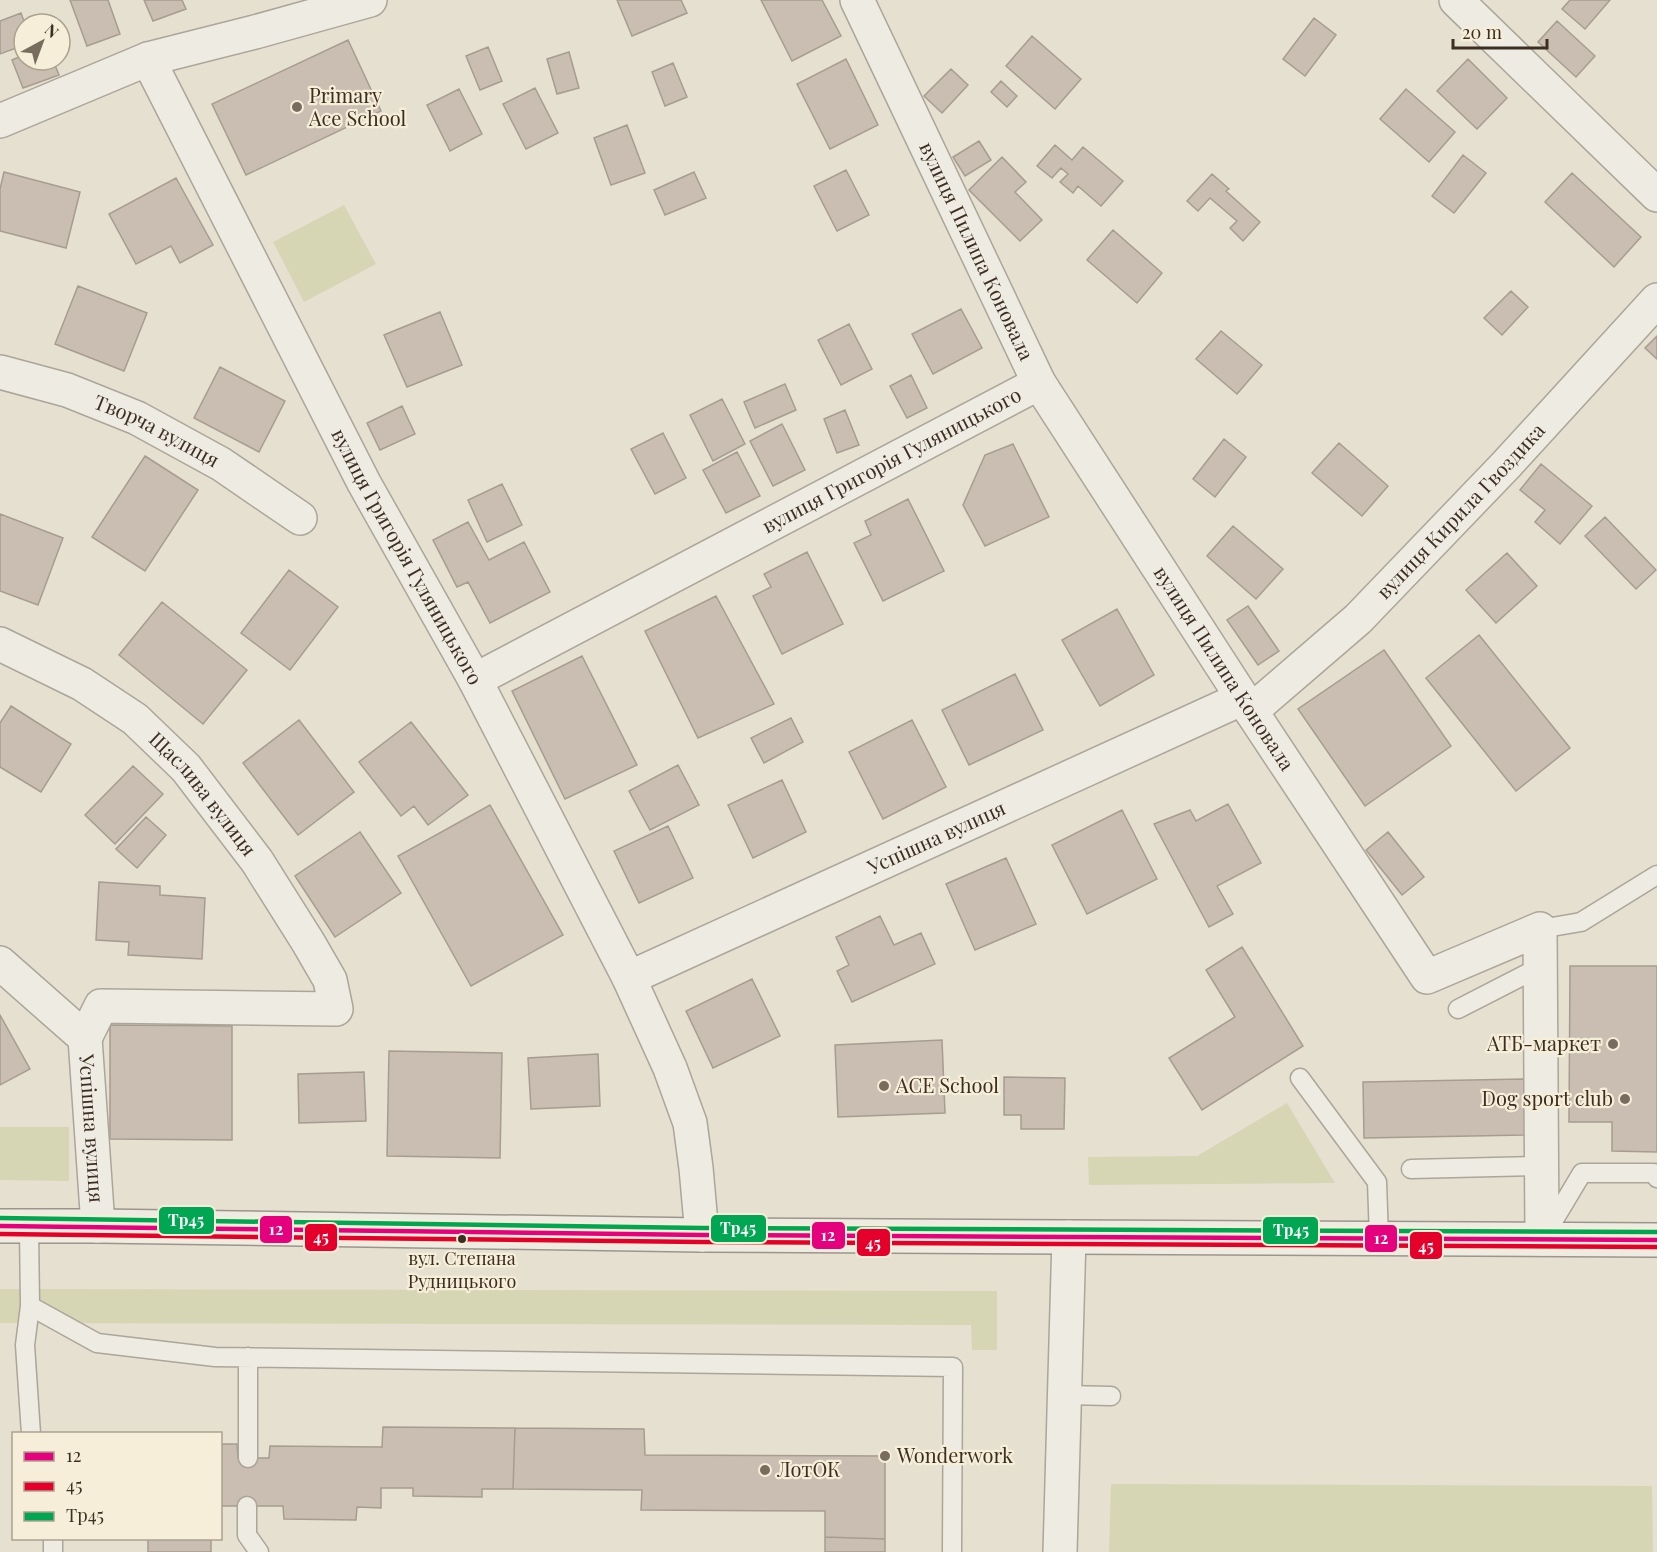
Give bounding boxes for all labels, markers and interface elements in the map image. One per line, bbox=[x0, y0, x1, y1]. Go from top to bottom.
north arrow bbox=[12, 12, 72, 72]
scale bar bbox=[1453, 12, 1548, 50]
text: N bbox=[41, 19, 64, 42]
text: 20 m bbox=[1462, 20, 1502, 44]
place label: Primary Ace School bbox=[308, 81, 406, 131]
marker: Primary Ace School bbox=[290, 100, 304, 114]
street label: вулиця Пилипа Коновала bbox=[914, 137, 1041, 364]
street label: вулиця Григорія Гуляницького bbox=[757, 380, 1025, 539]
street label: Творча вулиця bbox=[91, 387, 225, 473]
street label: вулиця Кирила Гвоздика bbox=[1370, 417, 1550, 604]
street label: вулиця Григорія Гуляницького bbox=[326, 423, 490, 689]
street label: вулиця Пилипа Коновала bbox=[1149, 560, 1301, 775]
street label: Щаслива вулиця bbox=[144, 725, 263, 861]
street label: Успішна вулиця bbox=[862, 793, 1009, 880]
place label: АТБ-маркет bbox=[1486, 1029, 1601, 1056]
marker: АТБ-маркет bbox=[1606, 1037, 1620, 1051]
street label: Успішна вулиця bbox=[74, 1052, 111, 1204]
place label: ACE School bbox=[895, 1071, 999, 1098]
marker: ACE School bbox=[877, 1079, 891, 1093]
place label: Dog sport club bbox=[1482, 1084, 1613, 1111]
marker: Dog sport club bbox=[1618, 1092, 1632, 1106]
line badge: Тр45 bbox=[158, 1206, 215, 1235]
text: Тр45 bbox=[168, 1209, 204, 1230]
line badge: Тр45 bbox=[710, 1214, 767, 1243]
line badge: 12 bbox=[259, 1215, 293, 1244]
line badge: Тр45 bbox=[1262, 1216, 1319, 1245]
text: Тр45 bbox=[720, 1217, 756, 1238]
text: 12 bbox=[269, 1218, 283, 1239]
text: Тр45 bbox=[1273, 1219, 1309, 1240]
line badge: 12 bbox=[811, 1221, 846, 1250]
line badge: 45 bbox=[304, 1223, 338, 1252]
text: 12 bbox=[821, 1224, 835, 1245]
line badge: 12 bbox=[1364, 1224, 1398, 1253]
text: 45 bbox=[313, 1226, 329, 1247]
text: 12 bbox=[1374, 1227, 1388, 1248]
line badge: 45 bbox=[856, 1228, 891, 1257]
line badge: 45 bbox=[1409, 1231, 1443, 1260]
text: 45 bbox=[865, 1232, 881, 1253]
marker: вул. Степана Рудницького bbox=[456, 1233, 468, 1245]
text: 45 bbox=[1418, 1235, 1434, 1256]
place label: вул. Степана Рудницького bbox=[408, 1246, 516, 1293]
legend bbox=[12, 1432, 222, 1540]
place label: Wonderwork bbox=[896, 1441, 1013, 1468]
text: 12 bbox=[66, 1443, 81, 1467]
marker: Wonderwork bbox=[878, 1449, 892, 1463]
place label: ЛотОК bbox=[776, 1455, 841, 1482]
marker: ЛотОК bbox=[758, 1463, 772, 1477]
text: 45 bbox=[66, 1473, 82, 1497]
text: Тр45 bbox=[66, 1503, 104, 1527]

